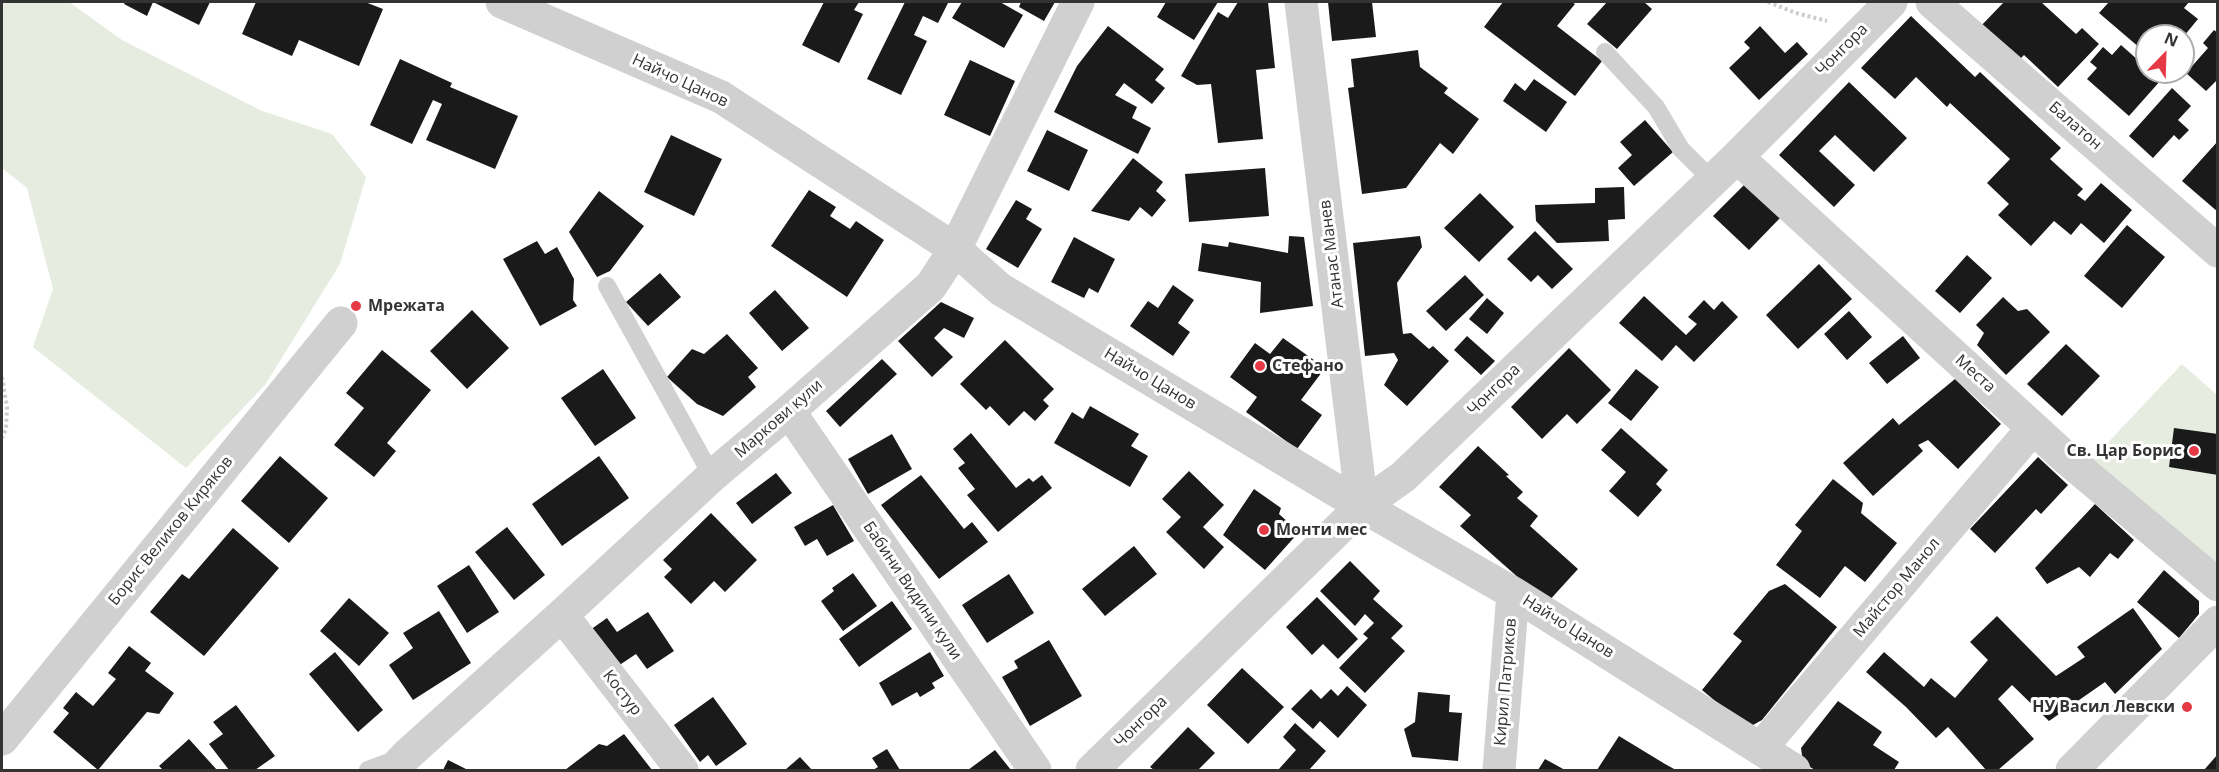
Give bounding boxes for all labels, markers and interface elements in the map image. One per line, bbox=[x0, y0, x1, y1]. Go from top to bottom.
street label: Чонгора bbox=[1812, 20, 1872, 80]
north arrow bbox=[2135, 24, 2195, 84]
text: N bbox=[2161, 27, 2182, 52]
street label: Найчо Цанов bbox=[629, 50, 731, 112]
street label: Балатон bbox=[2045, 98, 2105, 154]
street label: Атанас Манев bbox=[1316, 199, 1348, 309]
place label: Мрежата bbox=[368, 296, 445, 316]
marker: Мрежата bbox=[349, 299, 363, 313]
street label: Найчо Цанов bbox=[1100, 344, 1200, 414]
street label: Места bbox=[1951, 351, 1999, 397]
place label: Стефано bbox=[1272, 356, 1344, 376]
marker: Стефано bbox=[1253, 359, 1267, 373]
street label: Чонгора bbox=[1464, 360, 1524, 420]
street label: Маркови кули bbox=[731, 376, 827, 462]
place label: Св. Цар Борис bbox=[2067, 441, 2182, 461]
marker: Св. Цар Борис bbox=[2187, 444, 2201, 458]
street label: Борис Великов Киряков bbox=[105, 452, 237, 610]
street label: Бабини Видини кули bbox=[859, 518, 965, 664]
place label: Монти мес bbox=[1276, 520, 1367, 540]
marker: Монти мес bbox=[1257, 523, 1271, 537]
street label: Майстор Манол bbox=[1850, 534, 1944, 642]
street label: Найчо Цанов bbox=[1519, 591, 1617, 663]
street label: Кирил Патриков bbox=[1491, 617, 1521, 747]
street label: Костур bbox=[598, 666, 646, 720]
street label: Чонгора bbox=[1111, 692, 1171, 752]
place label: НУ Васил Левски bbox=[2032, 697, 2175, 717]
marker: НУ Васил Левски bbox=[2180, 700, 2194, 714]

